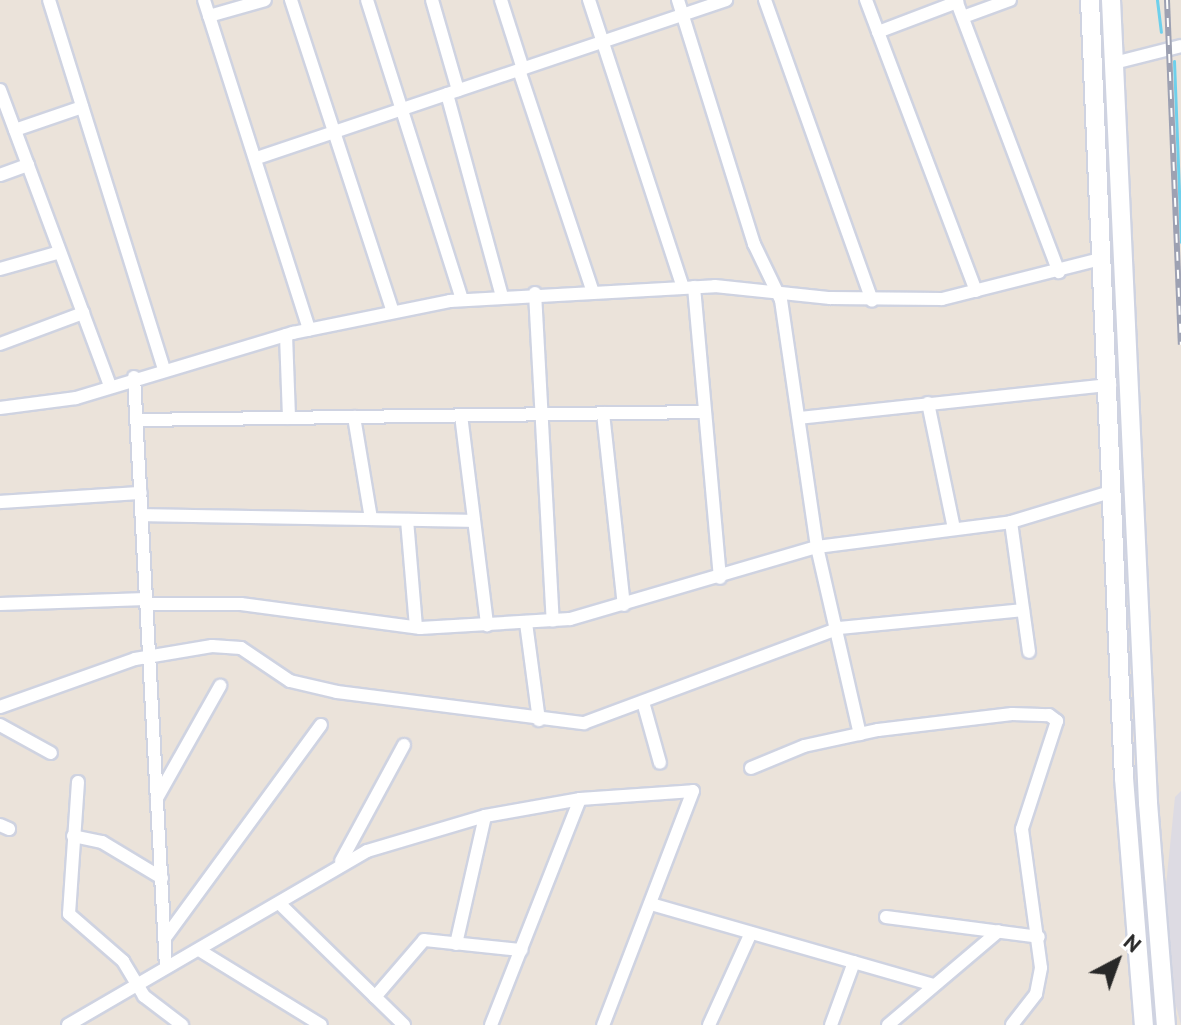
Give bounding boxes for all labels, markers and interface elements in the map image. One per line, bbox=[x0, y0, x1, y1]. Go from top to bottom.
north arrow bbox=[1077, 921, 1157, 1001]
text: N bbox=[1118, 928, 1147, 958]

